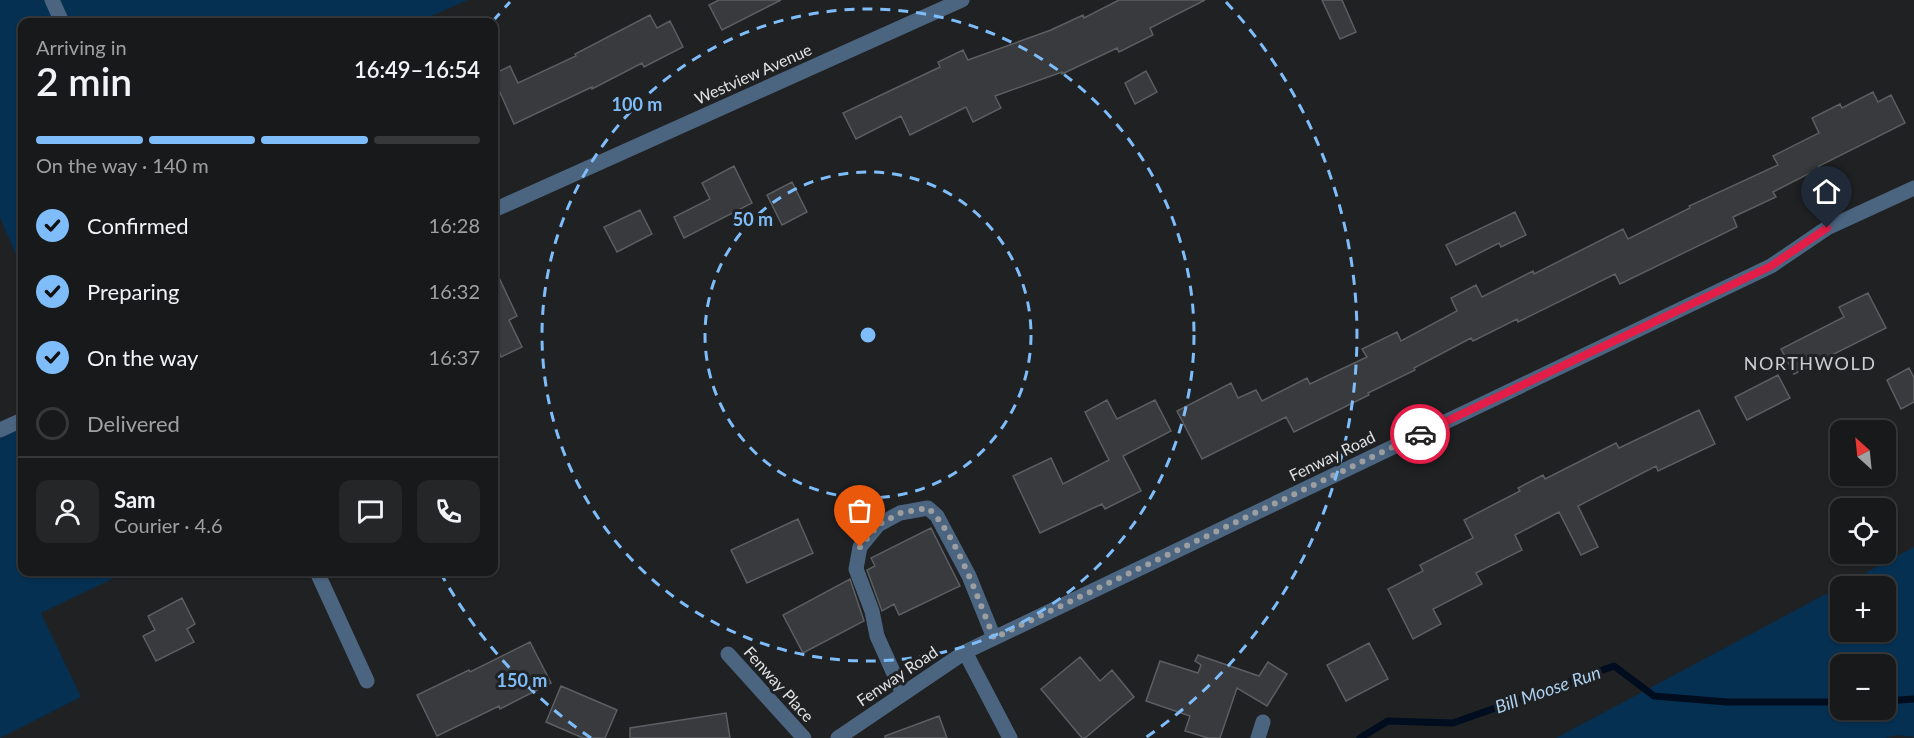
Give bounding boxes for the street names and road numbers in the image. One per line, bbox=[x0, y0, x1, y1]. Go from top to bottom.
street label: Westview Avenue bbox=[691, 39, 814, 108]
street label: Fenway Road bbox=[1286, 427, 1378, 485]
street label: Fenway Place bbox=[740, 642, 818, 725]
street label: Fenway Road bbox=[853, 642, 941, 710]

